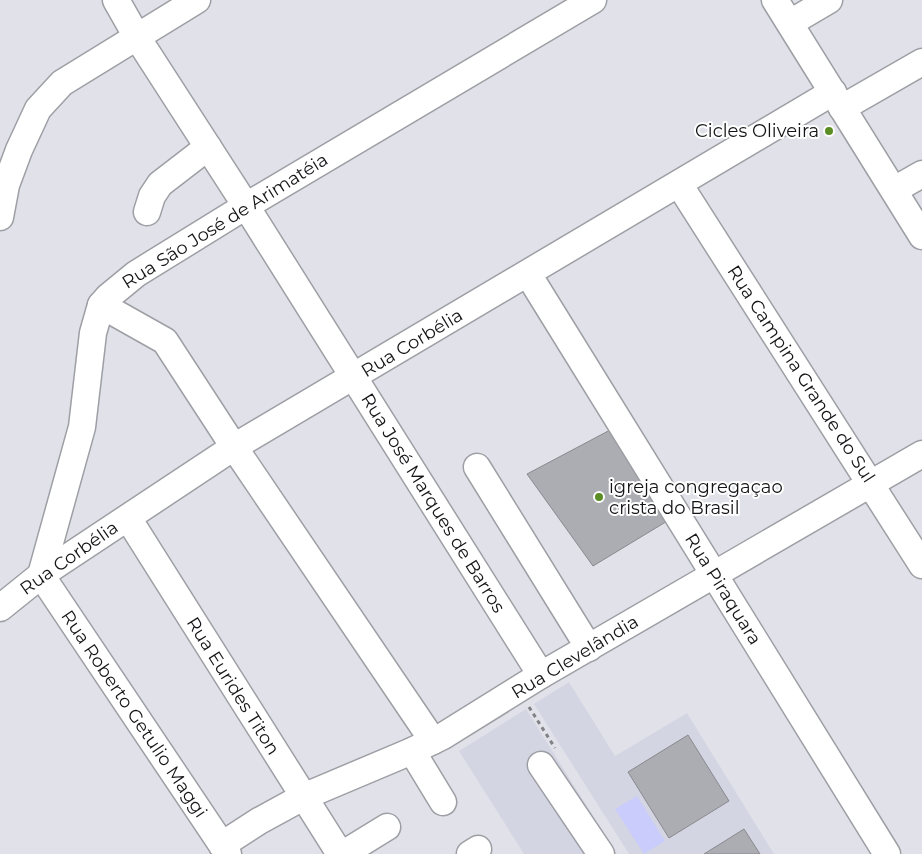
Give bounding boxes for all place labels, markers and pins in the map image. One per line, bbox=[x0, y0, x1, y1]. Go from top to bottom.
place label: Cicles Oliveira bbox=[695, 120, 819, 142]
marker: Cicles Oliveira bbox=[823, 125, 835, 137]
place label: igreja congregaçao crista do Brasil bbox=[609, 476, 783, 519]
marker: igreja congregaçao crista do Brasil bbox=[593, 491, 605, 503]

